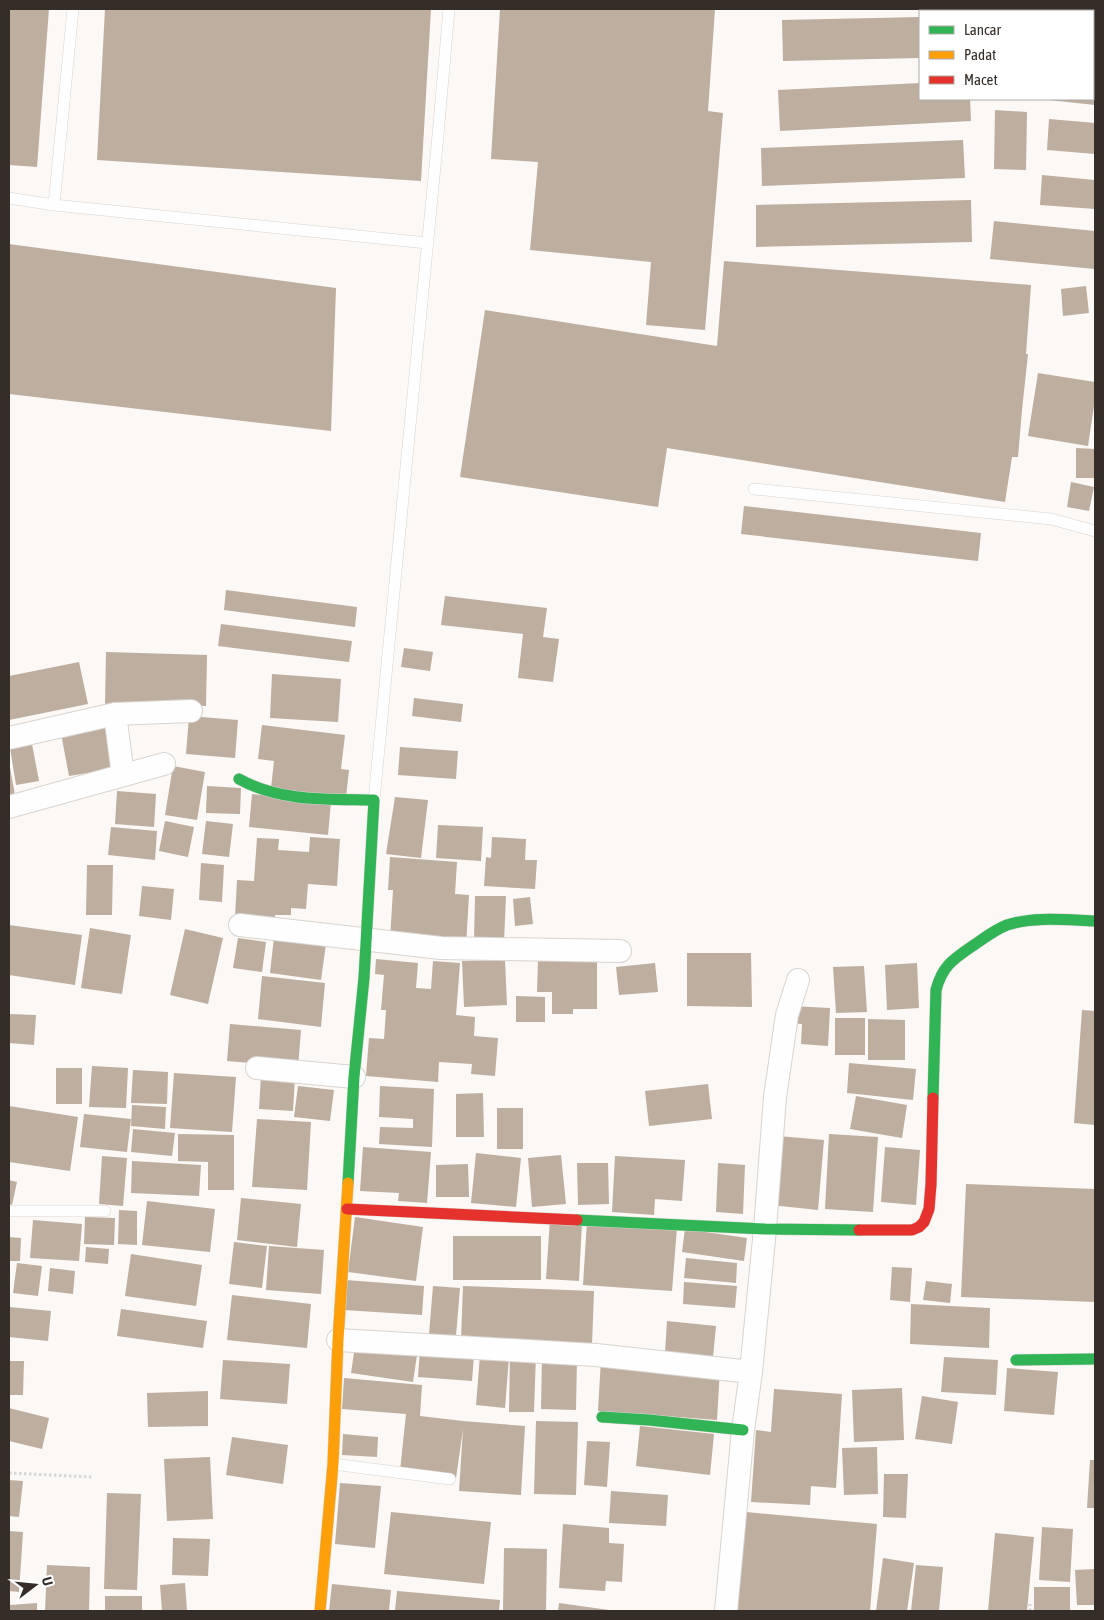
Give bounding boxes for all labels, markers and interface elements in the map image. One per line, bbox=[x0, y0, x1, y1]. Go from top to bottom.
legend bbox=[919, 10, 1094, 100]
text: Lancar bbox=[964, 21, 1002, 38]
text: Padat bbox=[964, 46, 996, 63]
text: Macet bbox=[964, 71, 998, 88]
north arrow bbox=[10, 1560, 60, 1610]
text: U bbox=[39, 1575, 56, 1588]

